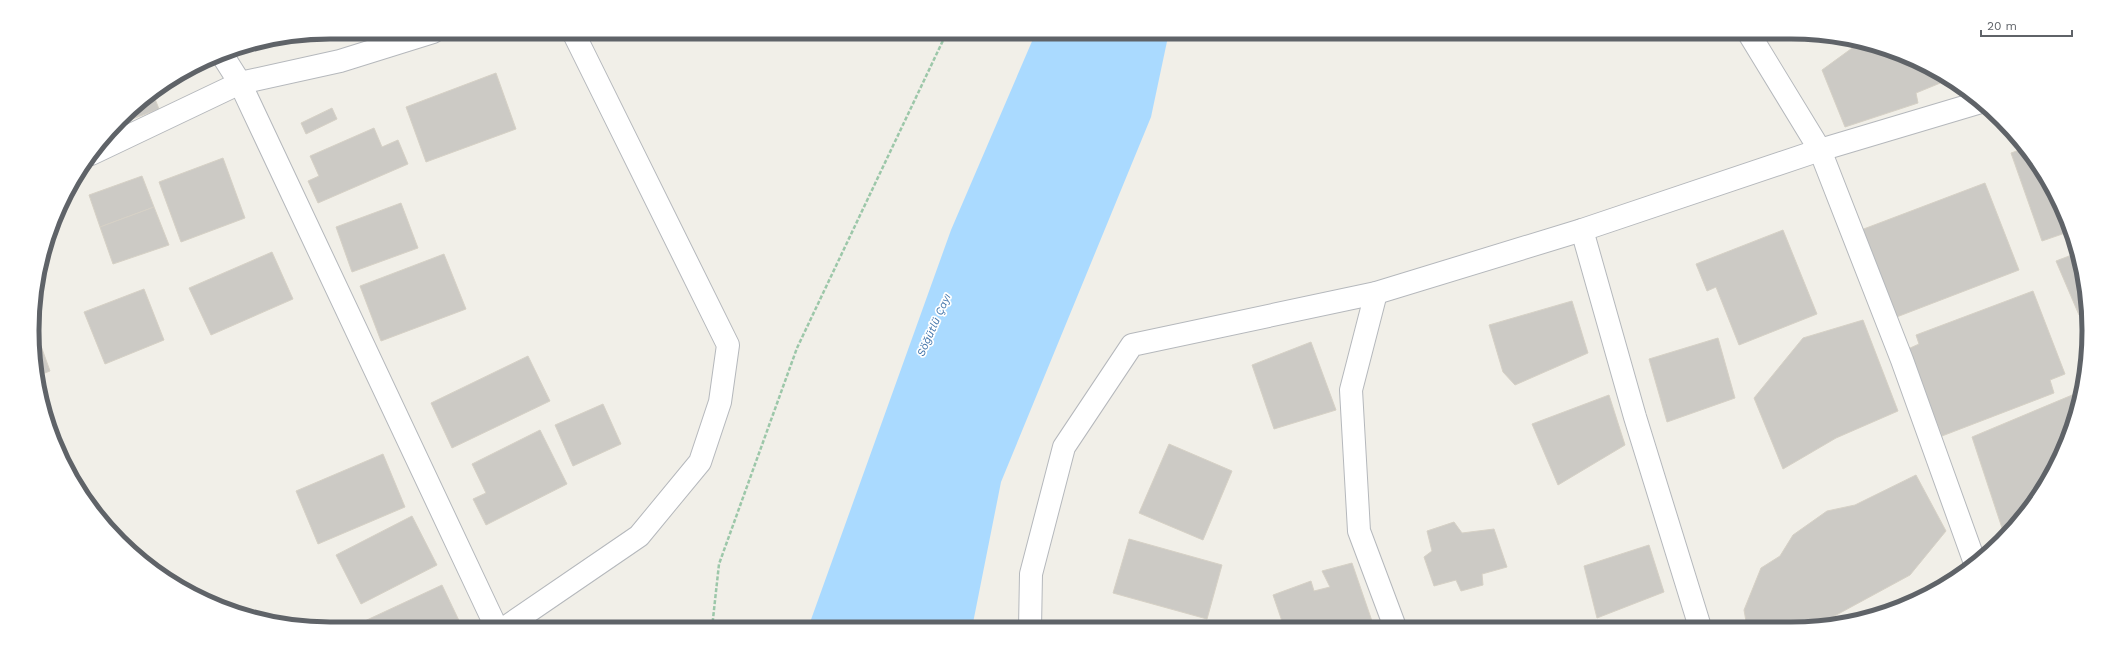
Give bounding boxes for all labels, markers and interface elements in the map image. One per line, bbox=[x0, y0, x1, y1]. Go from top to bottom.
scale bar bbox=[1981, 12, 2072, 38]
text: 20 m bbox=[1987, 19, 2017, 33]
water label: Söğütlü Çayı bbox=[914, 291, 954, 358]

